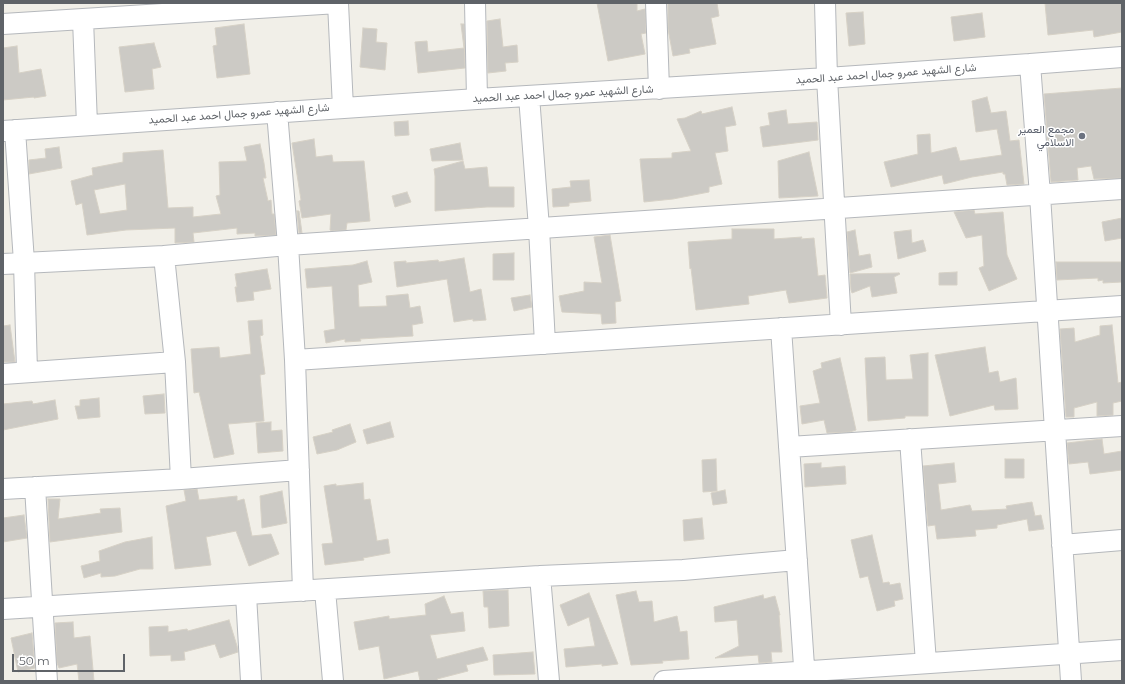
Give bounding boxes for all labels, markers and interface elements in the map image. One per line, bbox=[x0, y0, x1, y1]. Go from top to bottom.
street label: شارع الشهيد عمرو جمال احمد عبد الحميد bbox=[795, 61, 977, 87]
street label: شارع الشهيد عمرو جمال احمد عبد الحميد bbox=[472, 83, 654, 105]
street label: شارع الشهيد عمرو جمال احمد عبد الحميد bbox=[148, 101, 330, 127]
place label: مجمع العمير الاسلامي bbox=[1018, 123, 1074, 149]
marker: مجمع العمير الاسلامي bbox=[1077, 131, 1087, 141]
scale bar bbox=[14, 646, 127, 672]
text: 50 m bbox=[19, 653, 50, 668]

